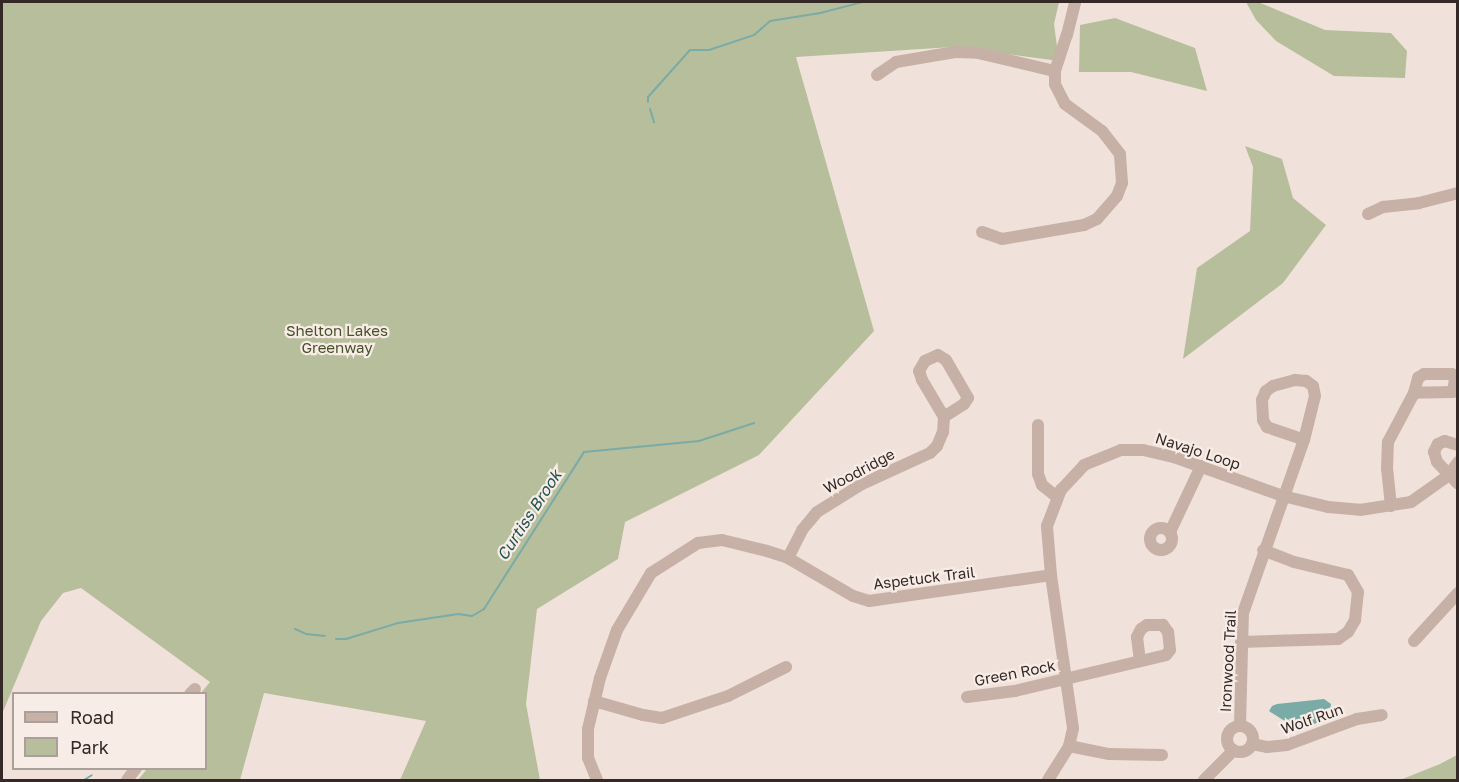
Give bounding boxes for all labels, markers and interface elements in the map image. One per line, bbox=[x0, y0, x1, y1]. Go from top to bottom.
park label: Shelton Lakes Greenway bbox=[286, 321, 388, 356]
street label: Navajo Loop bbox=[1153, 429, 1243, 473]
street label: Woodridge bbox=[820, 445, 898, 497]
water label: Curtiss Brook bbox=[493, 466, 565, 564]
street label: Aspetuck Trail bbox=[872, 563, 976, 593]
street label: Ironwood Trail bbox=[1216, 609, 1240, 713]
street label: Green Rock bbox=[973, 656, 1057, 690]
legend bbox=[12, 692, 207, 770]
street label: Wolf Run bbox=[1278, 700, 1346, 738]
text: Road bbox=[70, 706, 114, 728]
text: Park bbox=[70, 736, 109, 758]

